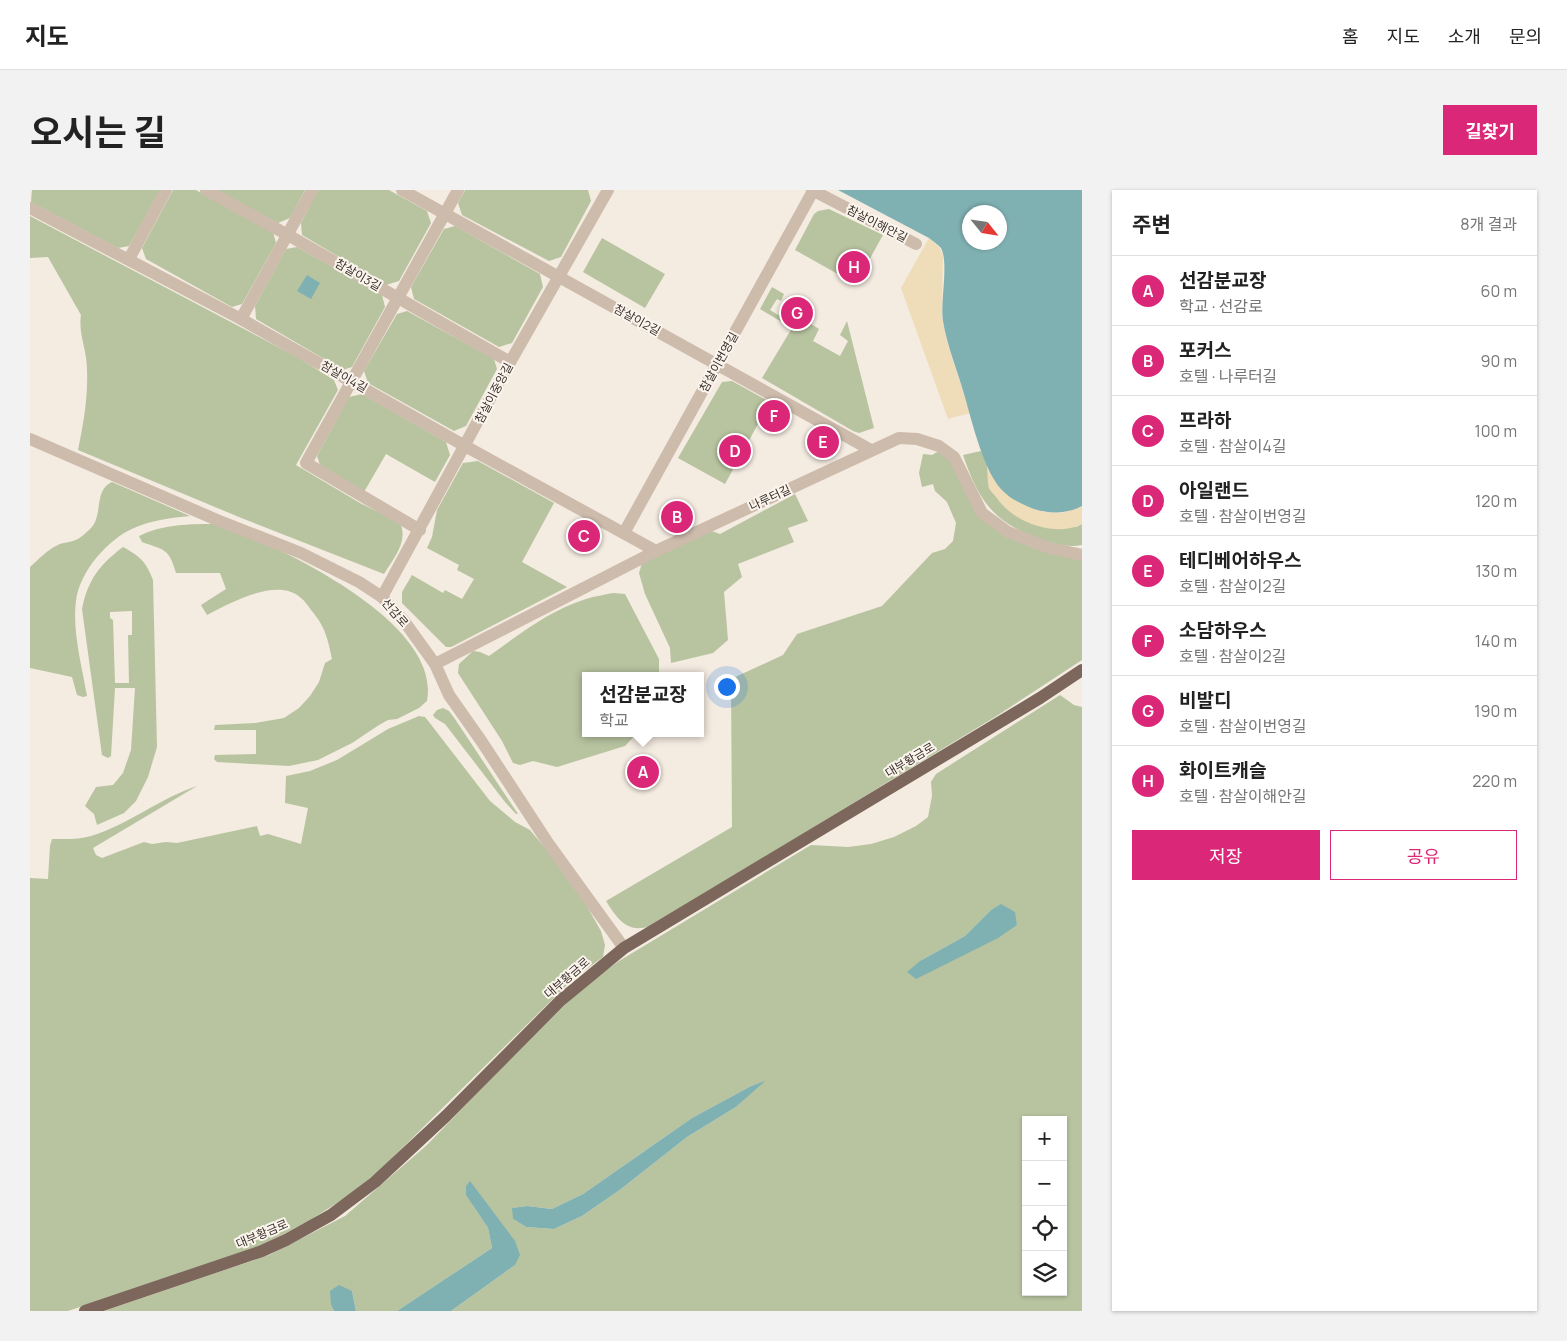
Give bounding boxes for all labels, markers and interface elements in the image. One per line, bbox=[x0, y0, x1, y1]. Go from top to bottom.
text: 지도 bbox=[25, 19, 69, 52]
text: 홈 bbox=[1342, 24, 1359, 48]
text: 지도 bbox=[1387, 24, 1420, 48]
text: 소개 bbox=[1448, 24, 1481, 48]
text: 문의 bbox=[1509, 24, 1542, 48]
button: 길찾기 bbox=[1443, 105, 1537, 155]
text: 오시는 길 bbox=[30, 108, 166, 156]
street label: 참살이해안길 bbox=[844, 201, 911, 246]
north arrow bbox=[962, 205, 1007, 250]
text: 주변 bbox=[1132, 210, 1171, 238]
text: 8개 결과 bbox=[1460, 213, 1517, 235]
pin: H bbox=[838, 248, 870, 286]
street label: 참살이3길 bbox=[332, 255, 384, 295]
text: 선감분교장 bbox=[1179, 267, 1266, 293]
text: A bbox=[1143, 280, 1153, 302]
text: 60 m bbox=[1481, 280, 1517, 302]
pin: G bbox=[781, 294, 813, 332]
text: 학교 · 선감로 bbox=[1179, 295, 1263, 317]
street label: 참살이2길 bbox=[611, 300, 664, 339]
street label: 참살이번영길 bbox=[695, 329, 742, 395]
text: 포커스 bbox=[1179, 337, 1231, 363]
text: B bbox=[1143, 350, 1153, 372]
text: 90 m bbox=[1481, 350, 1517, 372]
street label: 참살이4길 bbox=[318, 357, 371, 396]
street label: 참살이중앙길 bbox=[471, 360, 517, 426]
text: 호텔 · 나루터길 bbox=[1179, 365, 1277, 387]
pin: F bbox=[758, 397, 790, 435]
text: 프라하 bbox=[1179, 407, 1231, 433]
text: C bbox=[1142, 420, 1154, 442]
text: 100 m bbox=[1474, 420, 1517, 442]
pin: E bbox=[807, 423, 839, 461]
pin: D bbox=[719, 432, 751, 470]
text: 호텔 · 참살이4길 bbox=[1179, 435, 1287, 457]
text: 아일랜드 bbox=[1179, 477, 1249, 503]
street label: 나루터길 bbox=[746, 481, 793, 515]
text: D bbox=[1142, 490, 1154, 512]
text: 120 m bbox=[1475, 490, 1517, 512]
pin: B bbox=[661, 498, 693, 536]
text: 호텔 · 참살이번영길 bbox=[1179, 505, 1307, 527]
pin: C bbox=[568, 517, 600, 555]
text: 테디베어하우스 bbox=[1179, 547, 1301, 573]
text: E bbox=[1143, 560, 1153, 582]
text: 130 m bbox=[1475, 560, 1517, 582]
text: 호텔 · 참살이2길 bbox=[1179, 575, 1286, 597]
street label: 선감로 bbox=[378, 595, 413, 631]
text: 소담하우스 bbox=[1179, 617, 1266, 643]
text: F bbox=[1144, 630, 1152, 652]
text: 140 m bbox=[1475, 630, 1517, 652]
text: 호텔 · 참살이2길 bbox=[1179, 645, 1286, 667]
popup bbox=[582, 672, 704, 737]
your location bbox=[714, 674, 740, 700]
text: 선감분교장 bbox=[599, 681, 687, 707]
text: 비발디 bbox=[1179, 687, 1231, 713]
text: G bbox=[1142, 700, 1154, 722]
text: 190 m bbox=[1474, 700, 1517, 722]
text: 학교 bbox=[599, 709, 629, 731]
text: 호텔 · 참살이번영길 bbox=[1179, 715, 1307, 737]
street label: 대부황금로 bbox=[882, 738, 938, 781]
pin: A bbox=[627, 753, 659, 791]
text: 화이트캐슬 bbox=[1179, 757, 1266, 783]
text: H bbox=[1142, 770, 1154, 792]
text: 220 m bbox=[1472, 770, 1517, 792]
text: 호텔 · 참살이해안길 bbox=[1179, 785, 1307, 807]
button: 저장 bbox=[1132, 830, 1320, 880]
button: 공유 bbox=[1330, 830, 1517, 880]
street label: 대부황금로 bbox=[540, 953, 593, 1002]
map controls bbox=[1022, 1116, 1067, 1296]
button: + bbox=[1022, 1116, 1067, 1161]
button: − bbox=[1022, 1161, 1067, 1206]
button: locate bbox=[1022, 1206, 1067, 1251]
street label: 대부황금로 bbox=[233, 1215, 291, 1252]
button: layers bbox=[1022, 1251, 1067, 1296]

